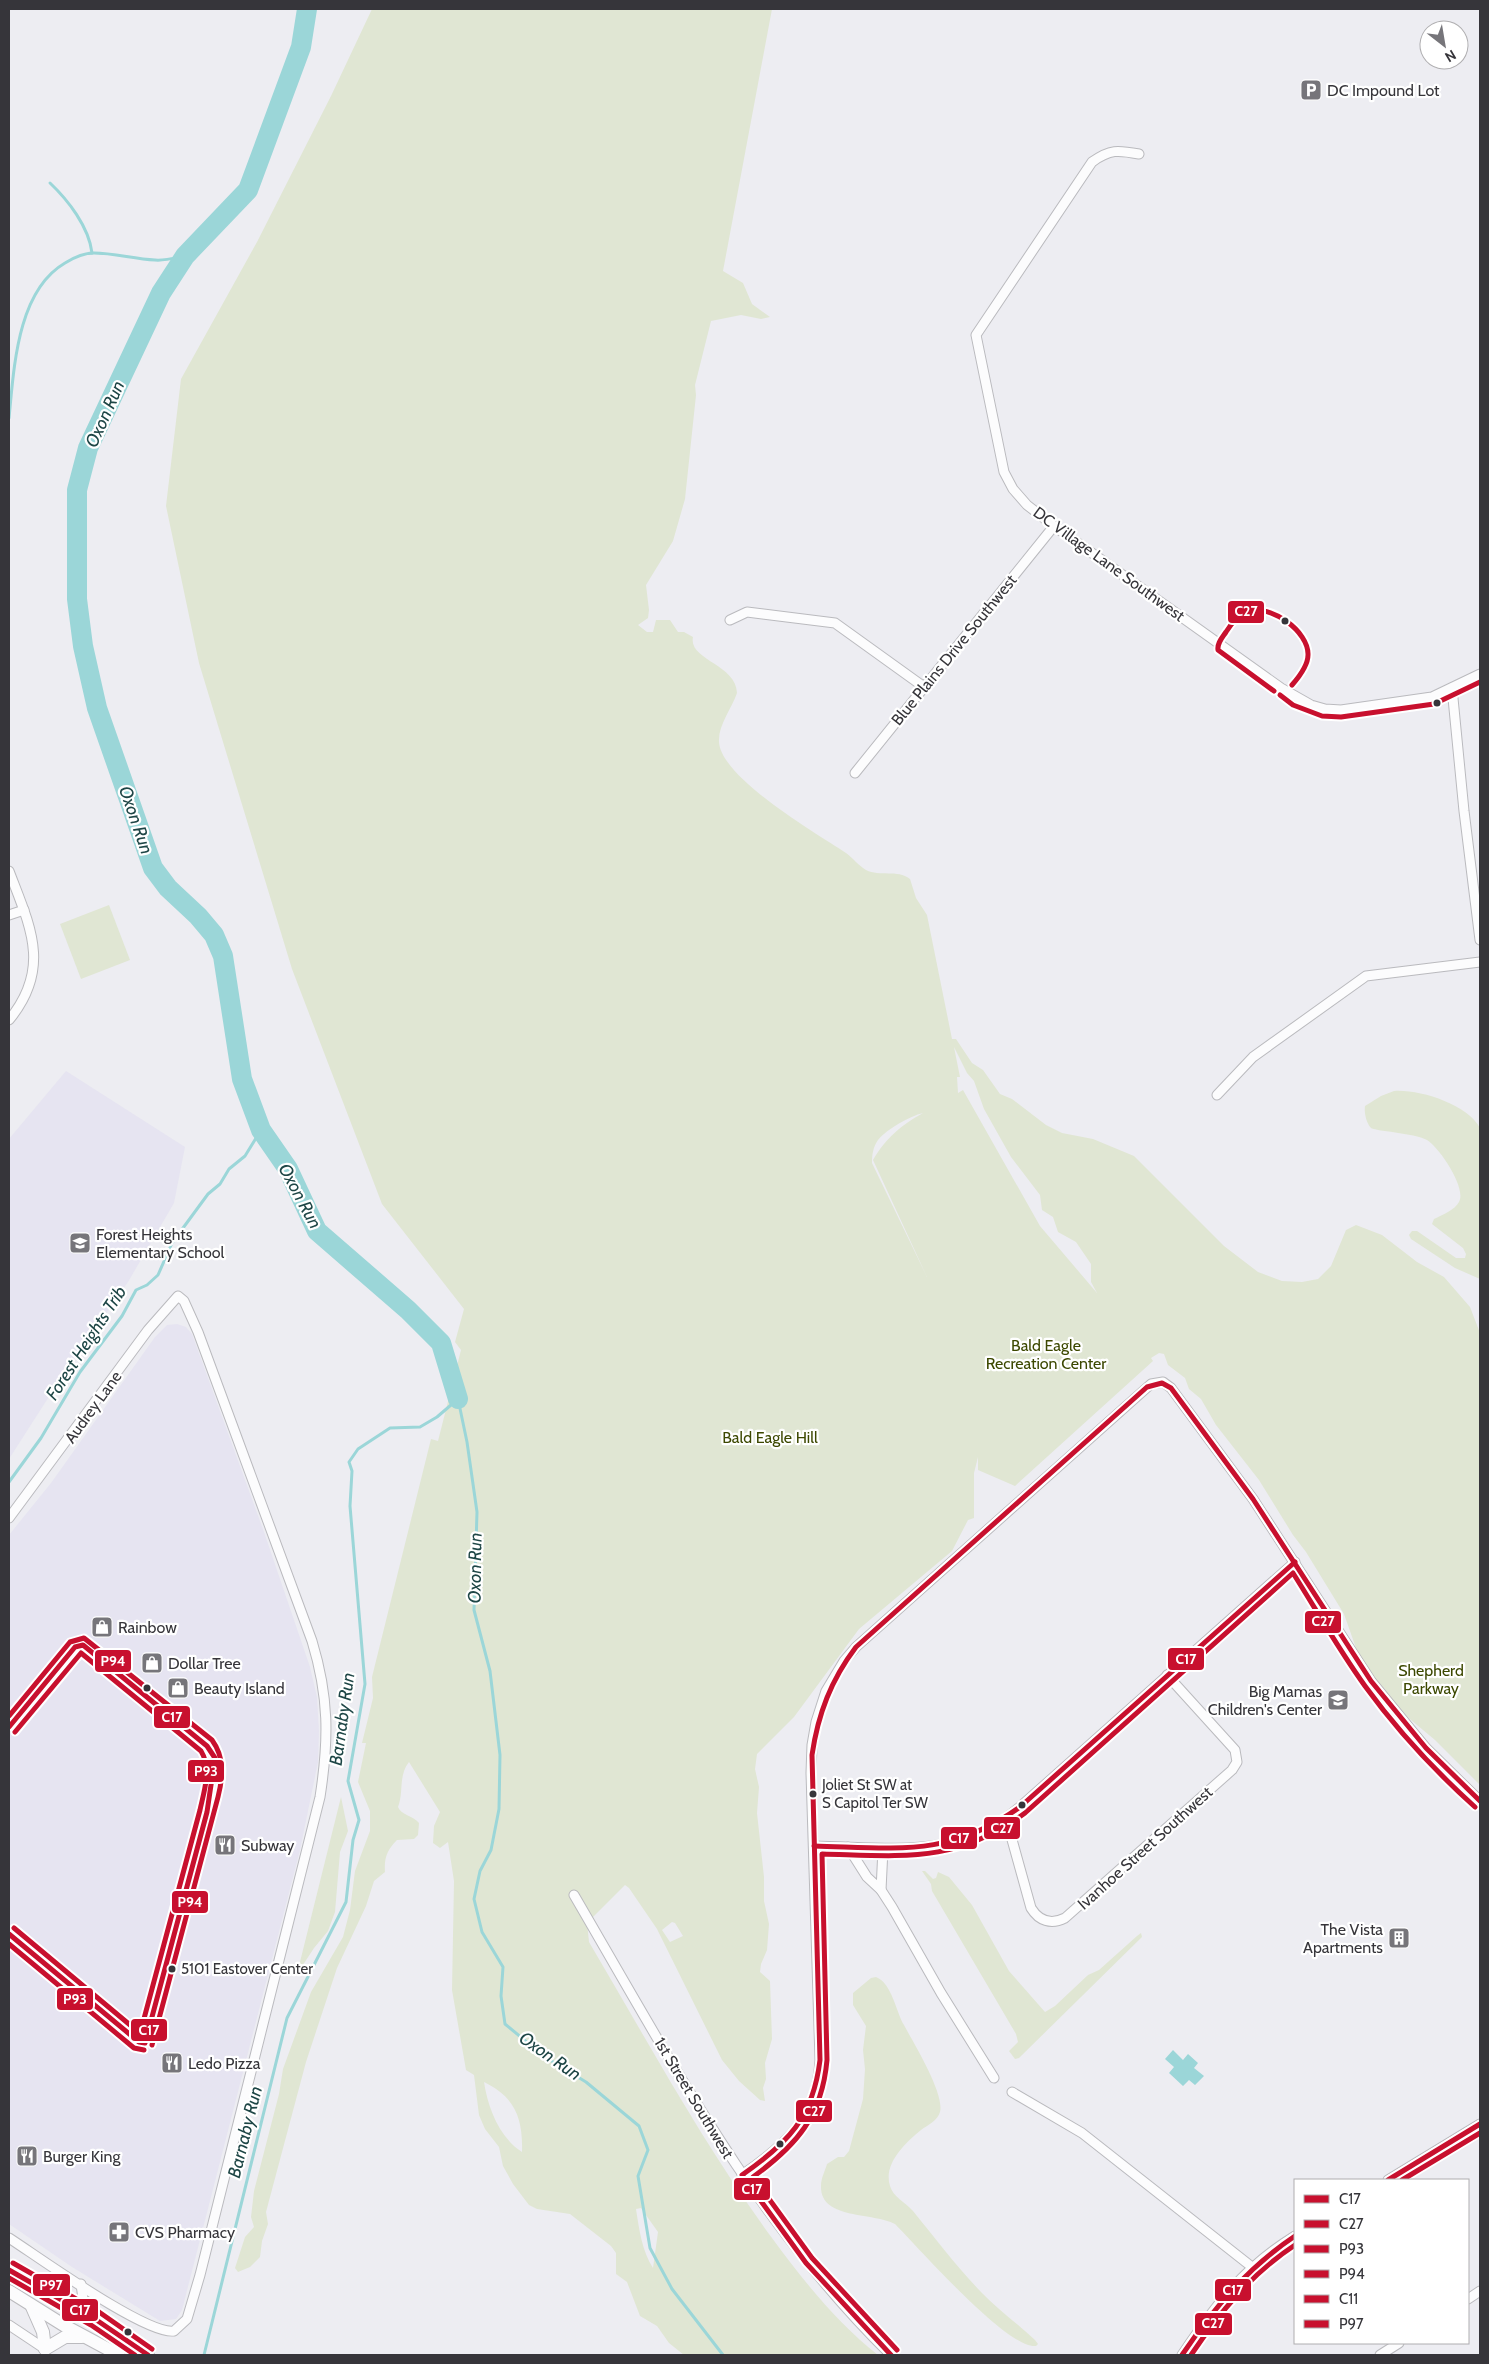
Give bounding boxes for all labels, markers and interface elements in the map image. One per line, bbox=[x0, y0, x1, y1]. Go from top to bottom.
north arrow bbox=[1419, 20, 1469, 70]
text: N bbox=[1442, 46, 1460, 66]
parking icon: DC Impound Lot bbox=[1299, 78, 1323, 102]
place label: DC Impound Lot bbox=[1327, 81, 1440, 100]
water label: Oxon Run bbox=[81, 377, 129, 451]
street label: DC Village Lane Southwest bbox=[1030, 503, 1189, 626]
street label: Blue Plains Drive Southwest bbox=[887, 570, 1021, 729]
line badge: C27 bbox=[1227, 600, 1265, 624]
text: C27 bbox=[1234, 602, 1258, 620]
unlabelled marker bbox=[1280, 616, 1290, 626]
unlabelled marker bbox=[1432, 698, 1442, 708]
water label: Oxon Run bbox=[114, 783, 158, 857]
water label: Oxon Run bbox=[274, 1160, 326, 1232]
place label: Forest Heights Elementary School bbox=[96, 1225, 224, 1262]
school or university icon: Forest Heights Elementary School bbox=[68, 1231, 92, 1255]
water label: Forest Heights Trib bbox=[41, 1282, 131, 1404]
park label: Bald Eagle Recreation Center bbox=[986, 1336, 1107, 1373]
street label: Audrey Lane bbox=[61, 1367, 125, 1447]
park label: Bald Eagle Hill bbox=[722, 1428, 818, 1447]
water label: Oxon Run bbox=[463, 1532, 487, 1604]
line badge: C27 bbox=[1304, 1610, 1342, 1634]
text: C27 bbox=[1311, 1612, 1335, 1630]
shop icon: Rainbow bbox=[90, 1615, 114, 1639]
place label: Rainbow bbox=[118, 1618, 177, 1637]
line badge: C17 bbox=[1167, 1647, 1205, 1671]
line badge: P94 bbox=[94, 1649, 132, 1673]
text: C17 bbox=[1176, 1650, 1197, 1668]
shop icon: Dollar Tree bbox=[140, 1651, 164, 1675]
text: P94 bbox=[101, 1652, 125, 1670]
place label: Dollar Tree bbox=[168, 1654, 241, 1673]
park label: Shepherd Parkway bbox=[1398, 1661, 1464, 1698]
water label: Barnaby Run bbox=[325, 1671, 359, 1767]
shop icon: Beauty Island bbox=[166, 1676, 190, 1700]
place label: Beauty Island bbox=[194, 1679, 285, 1698]
place label: Big Mamas Children's Center bbox=[1208, 1682, 1323, 1719]
unlabelled marker bbox=[142, 1683, 152, 1693]
school or university icon: Big Mamas Children's Center bbox=[1326, 1688, 1350, 1712]
line badge: C17 bbox=[153, 1705, 191, 1729]
text: C17 bbox=[162, 1708, 183, 1726]
line badge: P93 bbox=[187, 1759, 225, 1783]
text: P93 bbox=[194, 1762, 218, 1780]
place label: Joliet St SW at S Capitol Ter SW bbox=[821, 1776, 929, 1812]
street label: Ivanhoe Street Southwest bbox=[1074, 1782, 1217, 1913]
marker: Joliet St SW at S Capitol Ter SW bbox=[808, 1789, 818, 1799]
unlabelled marker bbox=[1017, 1800, 1027, 1810]
line badge: C27 bbox=[983, 1816, 1021, 1840]
text: C27 bbox=[990, 1819, 1014, 1837]
line badge: C17 bbox=[940, 1826, 978, 1850]
text: C17 bbox=[949, 1829, 970, 1847]
restaurant icon: Subway bbox=[213, 1833, 237, 1857]
place label: Subway bbox=[241, 1836, 294, 1855]
line badge: P94 bbox=[171, 1890, 209, 1914]
text: P94 bbox=[178, 1893, 202, 1911]
place label: The Vista Apartments bbox=[1303, 1920, 1383, 1957]
building icon: The Vista Apartments bbox=[1387, 1926, 1411, 1950]
place label: 5101 Eastover Center bbox=[181, 1960, 313, 1978]
marker: 5101 Eastover Center bbox=[167, 1964, 177, 1974]
line badge: P93 bbox=[56, 1987, 94, 2011]
text: P93 bbox=[63, 1990, 87, 2008]
line badge: C17 bbox=[130, 2018, 168, 2042]
text: C17 bbox=[139, 2021, 160, 2039]
water label: Oxon Run bbox=[515, 2027, 585, 2085]
street label: 1st Street Southwest bbox=[650, 2034, 738, 2162]
restaurant icon: Ledo Pizza bbox=[160, 2051, 184, 2075]
place label: Ledo Pizza bbox=[188, 2054, 261, 2073]
water label: Barnaby Run bbox=[223, 2084, 267, 2180]
line badge: C27 bbox=[795, 2099, 833, 2123]
text: C27 bbox=[802, 2102, 826, 2120]
unlabelled marker bbox=[775, 2139, 785, 2149]
restaurant icon: Burger King bbox=[15, 2144, 39, 2168]
place label: Burger King bbox=[43, 2147, 121, 2166]
line badge: C17 bbox=[733, 2177, 771, 2201]
legend bbox=[1294, 2179, 1469, 2344]
text: C17 bbox=[742, 2180, 763, 2198]
text: C17 bbox=[1339, 2190, 1361, 2208]
text: C27 bbox=[1339, 2215, 1364, 2233]
pharmacy icon: CVS Pharmacy bbox=[107, 2220, 131, 2244]
place label: CVS Pharmacy bbox=[135, 2223, 235, 2242]
text: P93 bbox=[1339, 2240, 1364, 2258]
text: P94 bbox=[1339, 2265, 1365, 2283]
line badge: P97 bbox=[32, 2273, 71, 2297]
text: P97 bbox=[39, 2276, 64, 2294]
line badge: C17 bbox=[1214, 2278, 1252, 2302]
text: C17 bbox=[1223, 2281, 1244, 2299]
text: C11 bbox=[1339, 2290, 1358, 2308]
line badge: C17 bbox=[61, 2298, 99, 2322]
text: C17 bbox=[70, 2301, 91, 2319]
line badge: C27 bbox=[1194, 2312, 1233, 2336]
text: C27 bbox=[1201, 2314, 1225, 2332]
text: P97 bbox=[1339, 2315, 1364, 2333]
unlabelled marker bbox=[123, 2327, 133, 2337]

